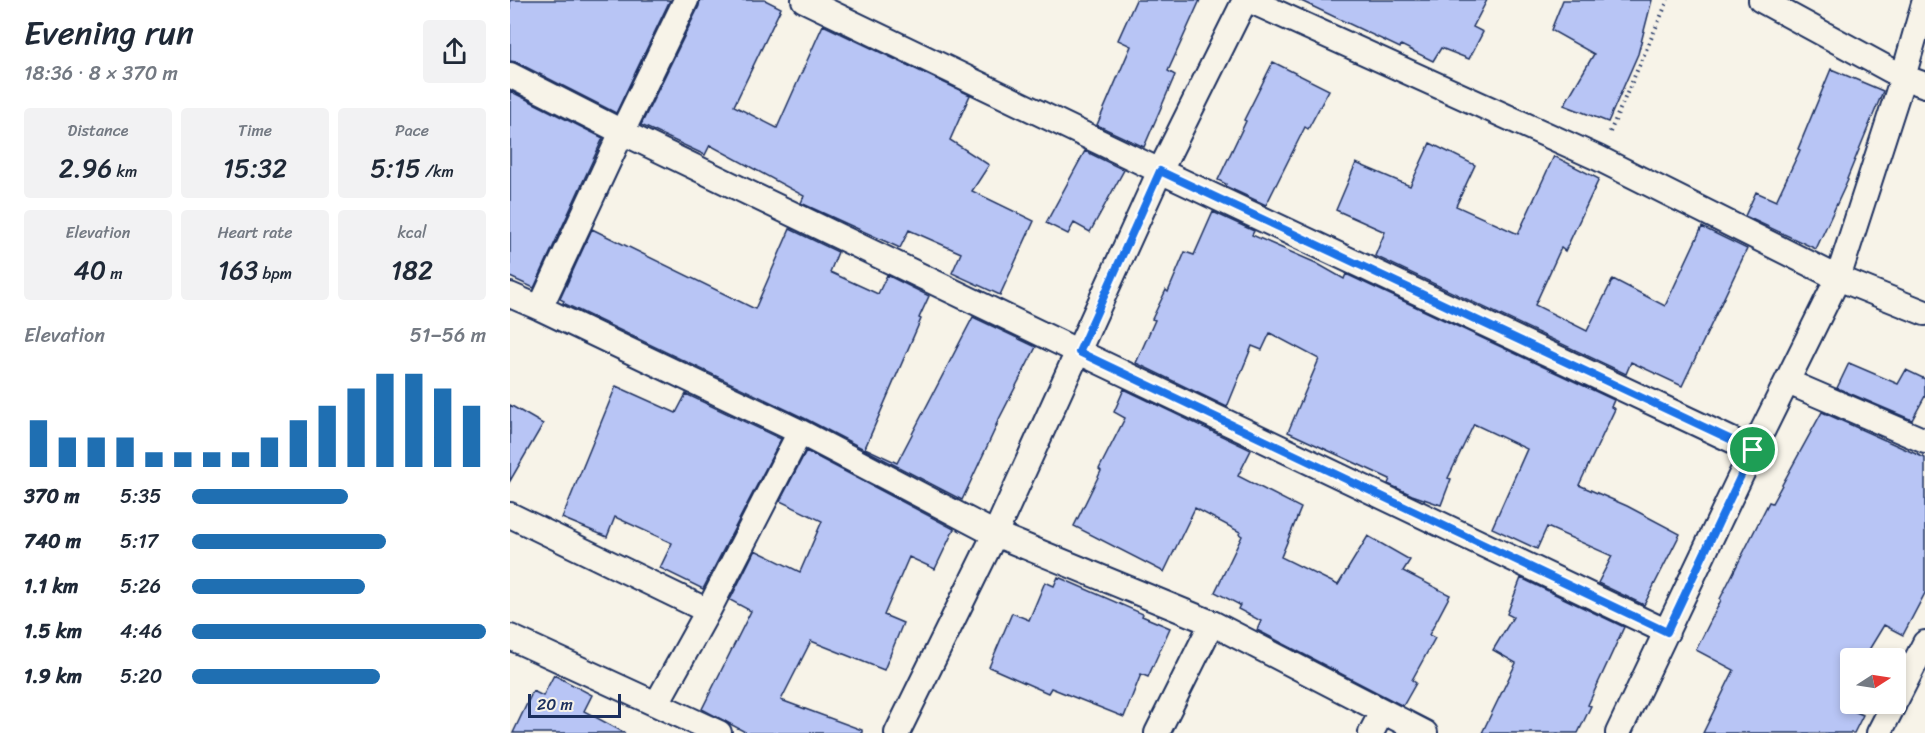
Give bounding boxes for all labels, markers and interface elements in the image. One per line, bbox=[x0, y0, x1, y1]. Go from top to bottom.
text: Evening run bbox=[24, 4, 194, 62]
button: share bbox=[423, 20, 486, 83]
text: 18:36 · 8 × 370 m bbox=[24, 56, 178, 91]
text: Distance bbox=[68, 116, 128, 145]
text: Time bbox=[238, 116, 272, 145]
text: Pace bbox=[395, 116, 429, 145]
text: 2.96 bbox=[59, 145, 112, 191]
text: 15:32 bbox=[223, 145, 287, 191]
text: 5:15 bbox=[370, 145, 421, 191]
text: km bbox=[112, 157, 137, 186]
text: /km bbox=[421, 157, 454, 186]
text: Elevation bbox=[66, 218, 130, 247]
text: Heart rate bbox=[217, 218, 293, 247]
text: kcal bbox=[397, 218, 427, 247]
text: 40 bbox=[73, 247, 106, 293]
text: 163 bbox=[218, 247, 258, 293]
text: 182 bbox=[391, 247, 433, 293]
text: m bbox=[106, 259, 123, 288]
text: bpm bbox=[258, 259, 292, 288]
text: Elevation bbox=[24, 318, 105, 353]
text: 51–56 m bbox=[410, 318, 486, 353]
pin bbox=[1727, 424, 1778, 475]
icon: arrive bbox=[1736, 433, 1769, 466]
text: 370 m bbox=[24, 479, 80, 514]
text: 5:35 bbox=[120, 479, 161, 514]
text: 740 m bbox=[24, 524, 81, 559]
text: 5:17 bbox=[120, 524, 158, 559]
text: 1.1 km bbox=[24, 569, 78, 604]
text: 5:26 bbox=[120, 569, 161, 604]
text: 1.5 km bbox=[24, 614, 82, 649]
text: 4:46 bbox=[120, 614, 162, 649]
north arrow bbox=[1840, 648, 1906, 714]
map controls bbox=[1840, 648, 1906, 714]
text: 1.9 km bbox=[24, 659, 82, 694]
text: 5:20 bbox=[120, 659, 162, 694]
text: 20 m bbox=[537, 690, 573, 719]
scale bar bbox=[528, 691, 621, 718]

